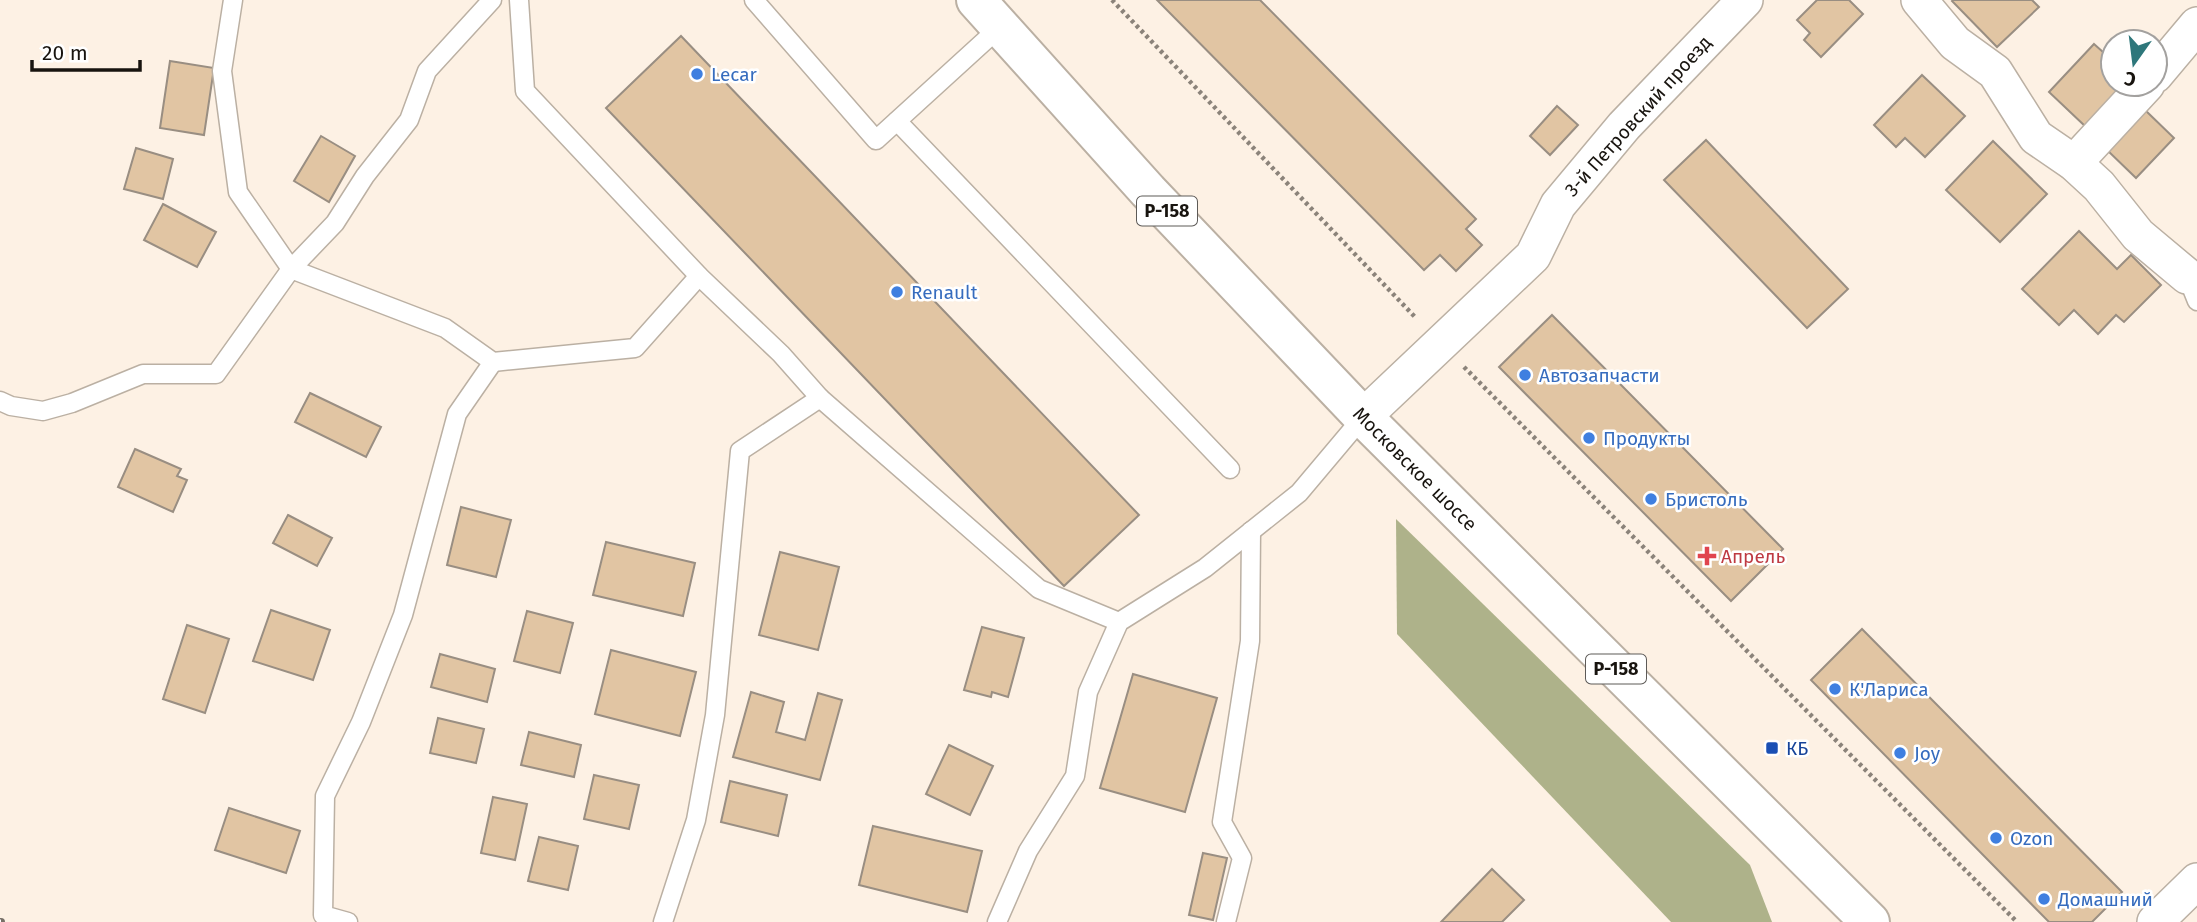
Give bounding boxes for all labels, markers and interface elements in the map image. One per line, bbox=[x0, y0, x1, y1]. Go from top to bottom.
scale bar bbox=[32, 28, 140, 72]
north arrow bbox=[2099, 28, 2169, 98]
street label: 3-й Петровский проезд bbox=[1560, 31, 1716, 201]
text: 20 m bbox=[42, 40, 88, 66]
place label: Lecar bbox=[711, 63, 758, 86]
marker: Lecar bbox=[689, 66, 705, 82]
text: С bbox=[2122, 67, 2138, 91]
road number: Р-158 bbox=[1137, 196, 1197, 226]
place label: Renault bbox=[911, 281, 978, 304]
marker: Renault bbox=[889, 284, 905, 300]
place label: Автозапчасти bbox=[1539, 364, 1660, 387]
marker: Автозапчасти bbox=[1517, 367, 1533, 383]
street label: Московское шоссе bbox=[1348, 402, 1482, 536]
place label: Продукты bbox=[1603, 427, 1690, 450]
marker: Продукты bbox=[1581, 430, 1597, 446]
place label: Бристоль bbox=[1665, 488, 1748, 511]
marker: Бристоль bbox=[1643, 491, 1659, 507]
place label: Апрель bbox=[1721, 545, 1785, 568]
marker: Апрель bbox=[1699, 548, 1715, 564]
road number: Р-158 bbox=[1586, 654, 1646, 684]
place label: К'Лариса bbox=[1849, 678, 1929, 701]
marker: К'Лариса bbox=[1827, 681, 1843, 697]
place label: КБ bbox=[1786, 737, 1808, 760]
marker: КБ bbox=[1764, 740, 1780, 756]
place label: Joy bbox=[1914, 742, 1941, 765]
marker: Joy bbox=[1892, 745, 1908, 761]
place label: Ozon bbox=[2010, 827, 2053, 850]
marker: Ozon bbox=[1988, 830, 2004, 846]
place label: Домашний bbox=[2057, 888, 2153, 911]
marker: Домашний bbox=[2036, 891, 2052, 907]

